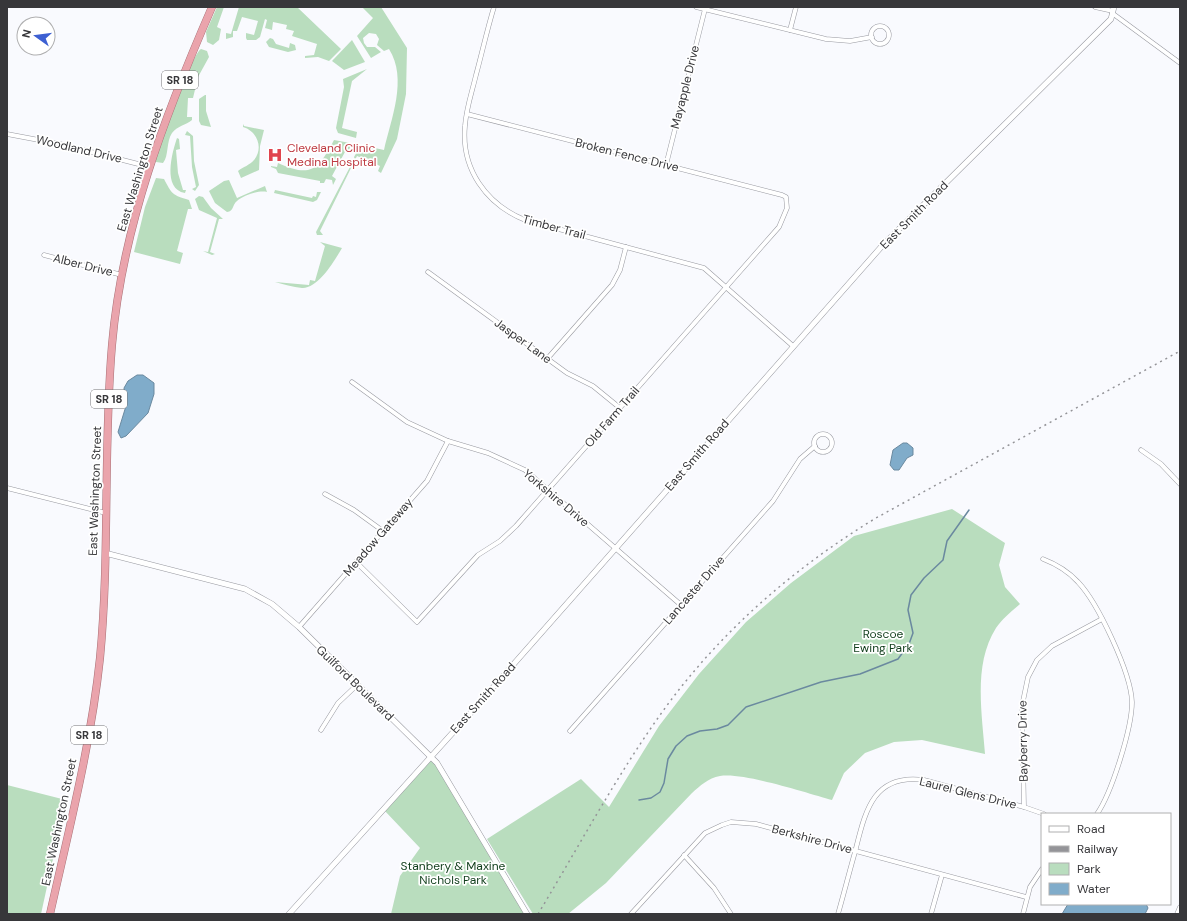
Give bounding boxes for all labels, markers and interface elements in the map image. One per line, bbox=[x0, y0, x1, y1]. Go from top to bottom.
north arrow bbox=[16, 16, 56, 56]
text: N bbox=[19, 28, 34, 39]
street label: Mayapple Drive bbox=[667, 43, 703, 130]
road number: SR 18 bbox=[162, 71, 198, 89]
street label: East Washington Street bbox=[113, 104, 167, 233]
street label: Woodland Drive bbox=[34, 131, 124, 167]
street label: Broken Fence Drive bbox=[574, 134, 681, 176]
place label: Cleveland Clinic Medina Hospital bbox=[287, 140, 377, 170]
hospital icon: Cleveland Clinic Medina Hospital bbox=[266, 146, 284, 164]
street label: East Smith Road bbox=[876, 177, 952, 253]
street label: Timber Trail bbox=[521, 211, 587, 243]
street label: Alber Drive bbox=[51, 250, 115, 280]
street label: Jasper Lane bbox=[491, 315, 555, 367]
street label: Old Farm Trail bbox=[581, 383, 643, 451]
road number: SR 18 bbox=[91, 390, 127, 408]
street label: East Smith Road bbox=[661, 416, 733, 494]
street label: East Washington Street bbox=[85, 426, 105, 556]
street label: Yorkshire Drive bbox=[520, 466, 593, 530]
street label: Meadow Gateway bbox=[340, 494, 417, 580]
street label: Lancaster Drive bbox=[660, 552, 728, 628]
park label: Roscoe Ewing Park bbox=[853, 626, 913, 656]
street label: Guilford Boulevard bbox=[313, 642, 397, 724]
street label: East Smith Road bbox=[447, 659, 519, 737]
street label: Bayberry Drive bbox=[1014, 700, 1032, 782]
road number: SR 18 bbox=[71, 726, 107, 744]
street label: East Washington Street bbox=[38, 757, 80, 887]
street label: Laurel Glens Drive bbox=[918, 773, 1018, 813]
legend bbox=[1041, 813, 1171, 905]
street label: Berkshire Drive bbox=[770, 821, 854, 857]
text: Road bbox=[1077, 821, 1105, 837]
text: Railway bbox=[1077, 841, 1118, 857]
park label: Stanbery & Maxine Nichols Park bbox=[401, 858, 506, 888]
text: Park bbox=[1077, 861, 1101, 877]
text: Water bbox=[1077, 881, 1111, 897]

